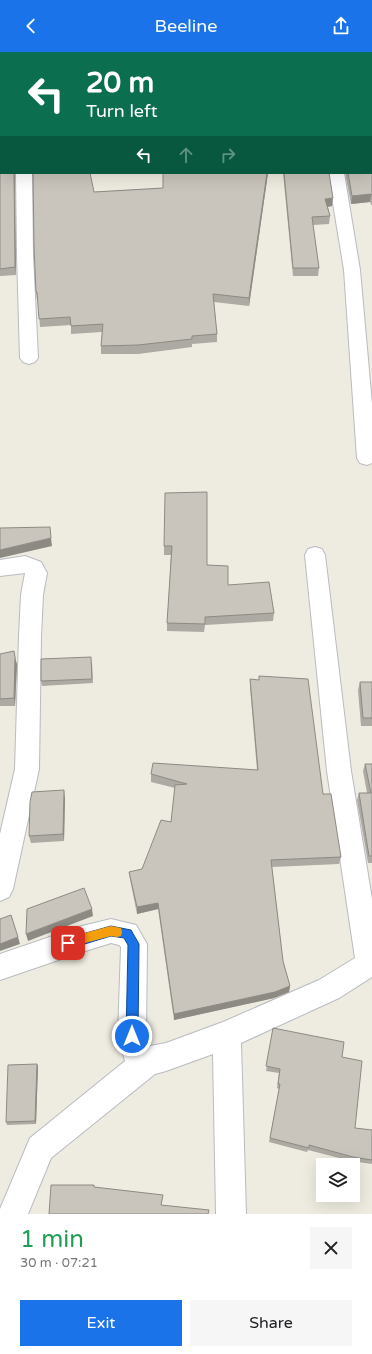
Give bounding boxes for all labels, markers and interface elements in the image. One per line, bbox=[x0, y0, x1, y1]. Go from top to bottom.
icon: back bbox=[20, 15, 42, 37]
text: Beeline bbox=[155, 15, 217, 37]
icon: share bbox=[330, 15, 352, 37]
text: 20 m bbox=[86, 66, 154, 100]
icon: left bbox=[20, 68, 72, 120]
text: Turn left bbox=[86, 100, 158, 122]
icon: left bbox=[133, 144, 155, 166]
icon: ahead bbox=[175, 144, 197, 166]
icon: right bbox=[217, 144, 239, 166]
pin bbox=[51, 926, 85, 960]
icon: arrive bbox=[57, 932, 79, 954]
position arrow bbox=[111, 1015, 153, 1057]
map controls bbox=[316, 1158, 360, 1202]
button: layers bbox=[316, 1158, 360, 1202]
text: 1 min bbox=[20, 1225, 84, 1254]
button: close bbox=[310, 1227, 352, 1269]
text: 30 m · 07:21 bbox=[20, 1255, 98, 1271]
button: Exit bbox=[20, 1300, 182, 1346]
button: Share bbox=[190, 1300, 352, 1346]

